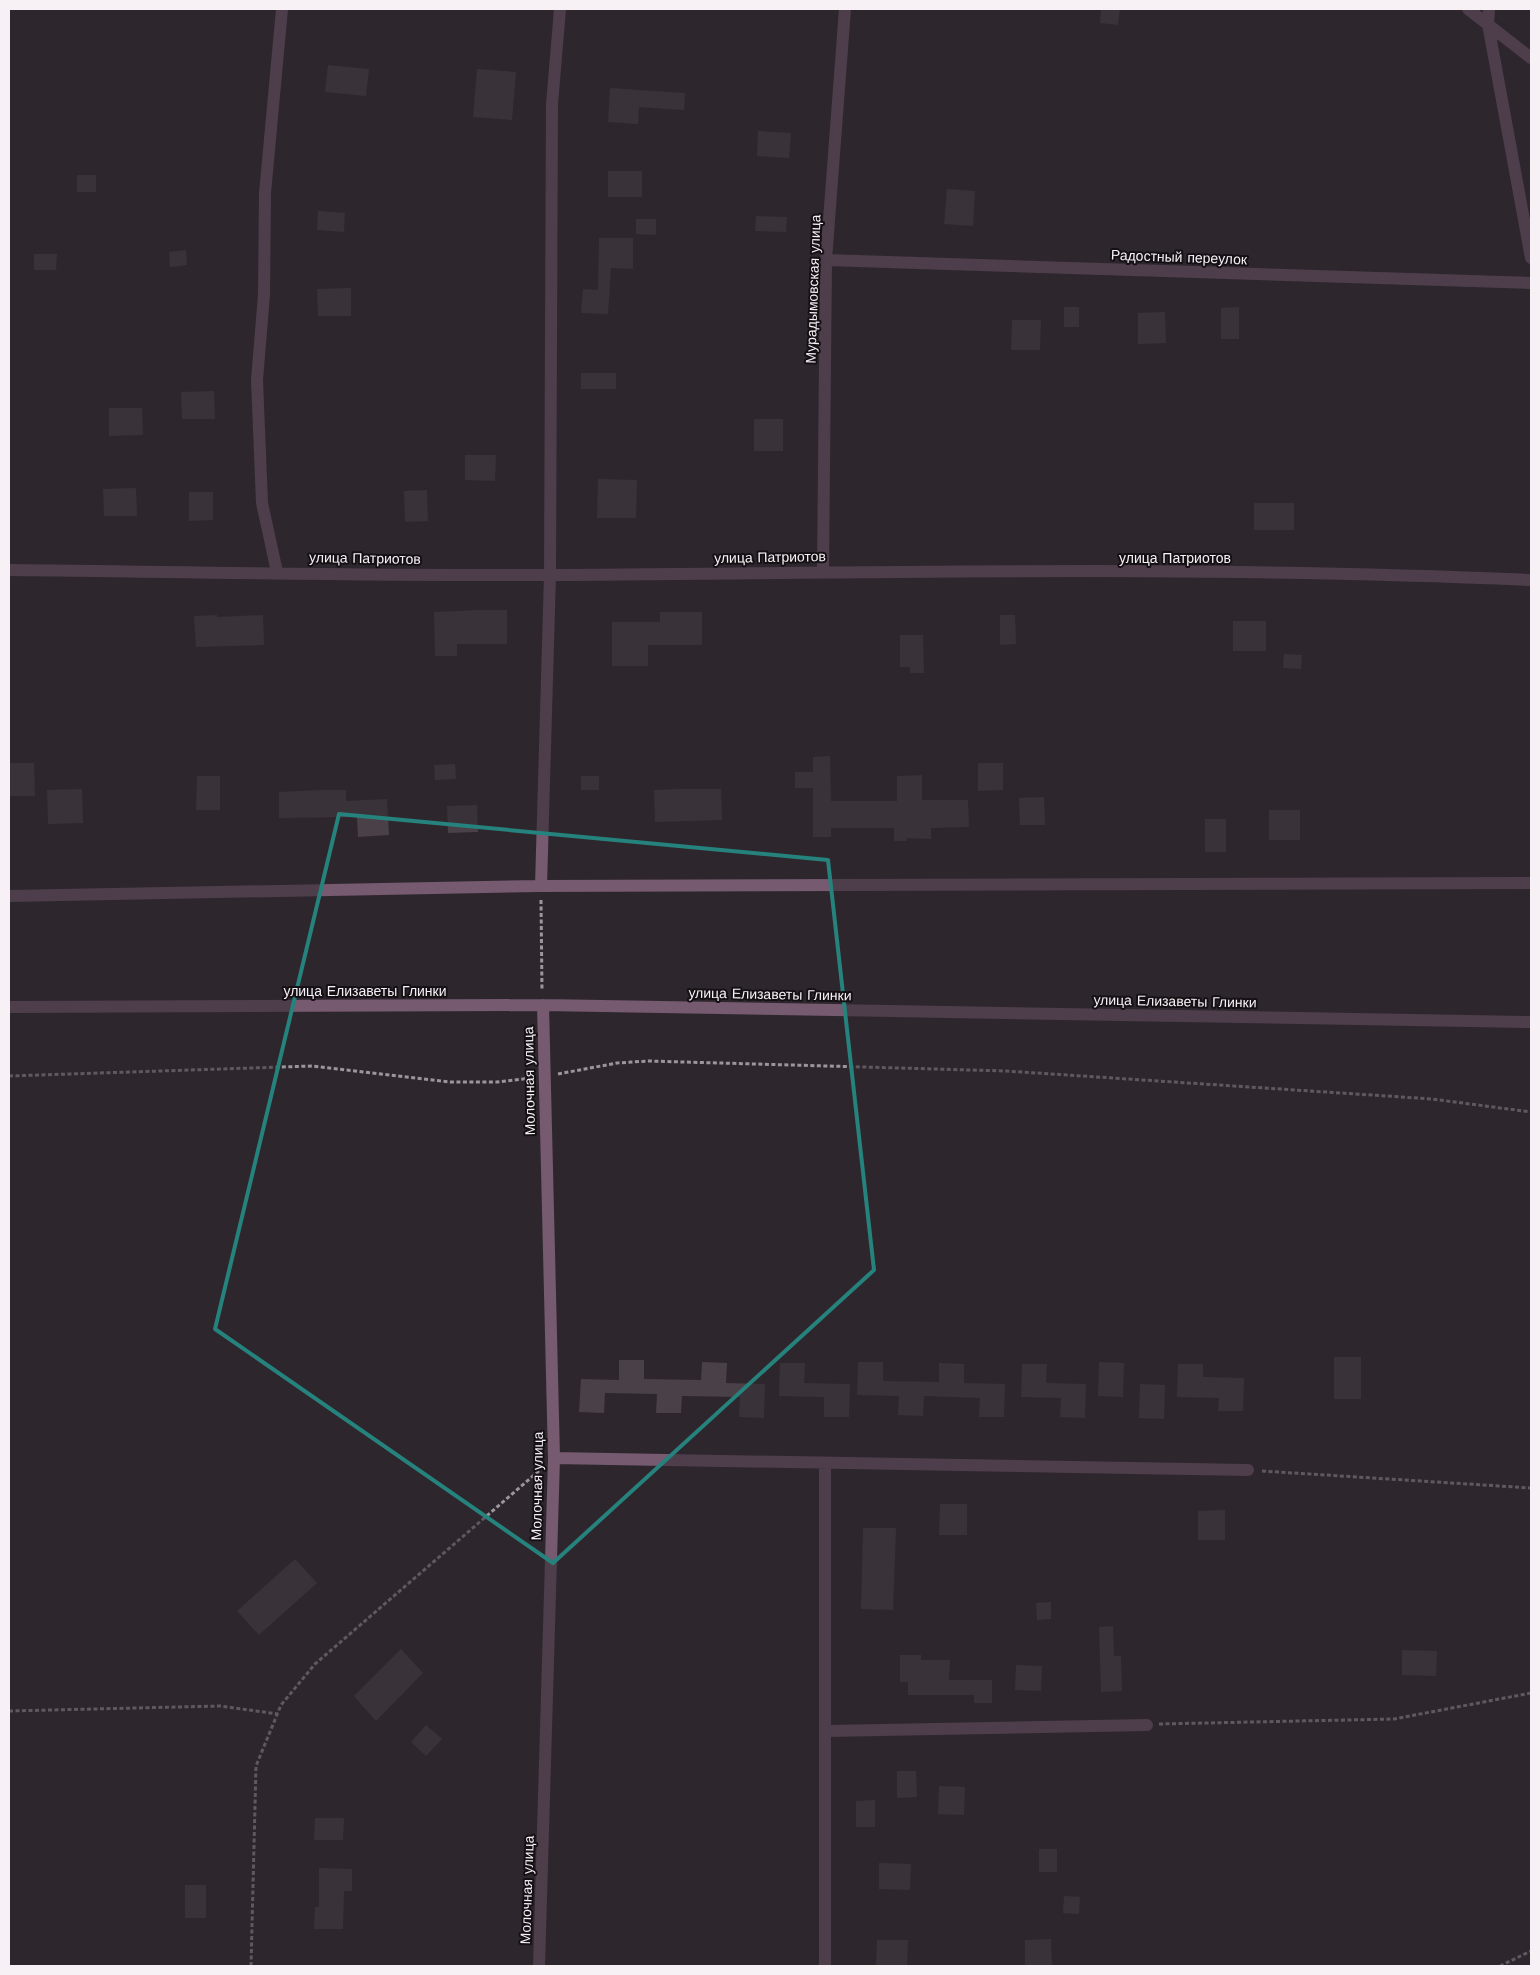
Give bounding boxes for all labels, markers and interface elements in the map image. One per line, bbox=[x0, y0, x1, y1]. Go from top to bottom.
street label: Мурадымовская улица bbox=[802, 214, 824, 364]
street label: Радостный переулок bbox=[1111, 247, 1248, 267]
street label: улица Патриотов bbox=[714, 548, 826, 566]
street label: улица Патриотов bbox=[309, 549, 421, 567]
street label: улица Патриотов bbox=[1119, 550, 1231, 566]
street label: улица Елизаветы Глинки bbox=[283, 983, 447, 999]
street label: улица Елизаветы Глинки bbox=[688, 985, 852, 1003]
street label: улица Елизаветы Глинки bbox=[1093, 992, 1257, 1010]
street label: Молочная улица bbox=[520, 1026, 538, 1136]
street label: Молочная улица bbox=[528, 1431, 546, 1541]
street label: Молочная улица bbox=[517, 1835, 537, 1945]

